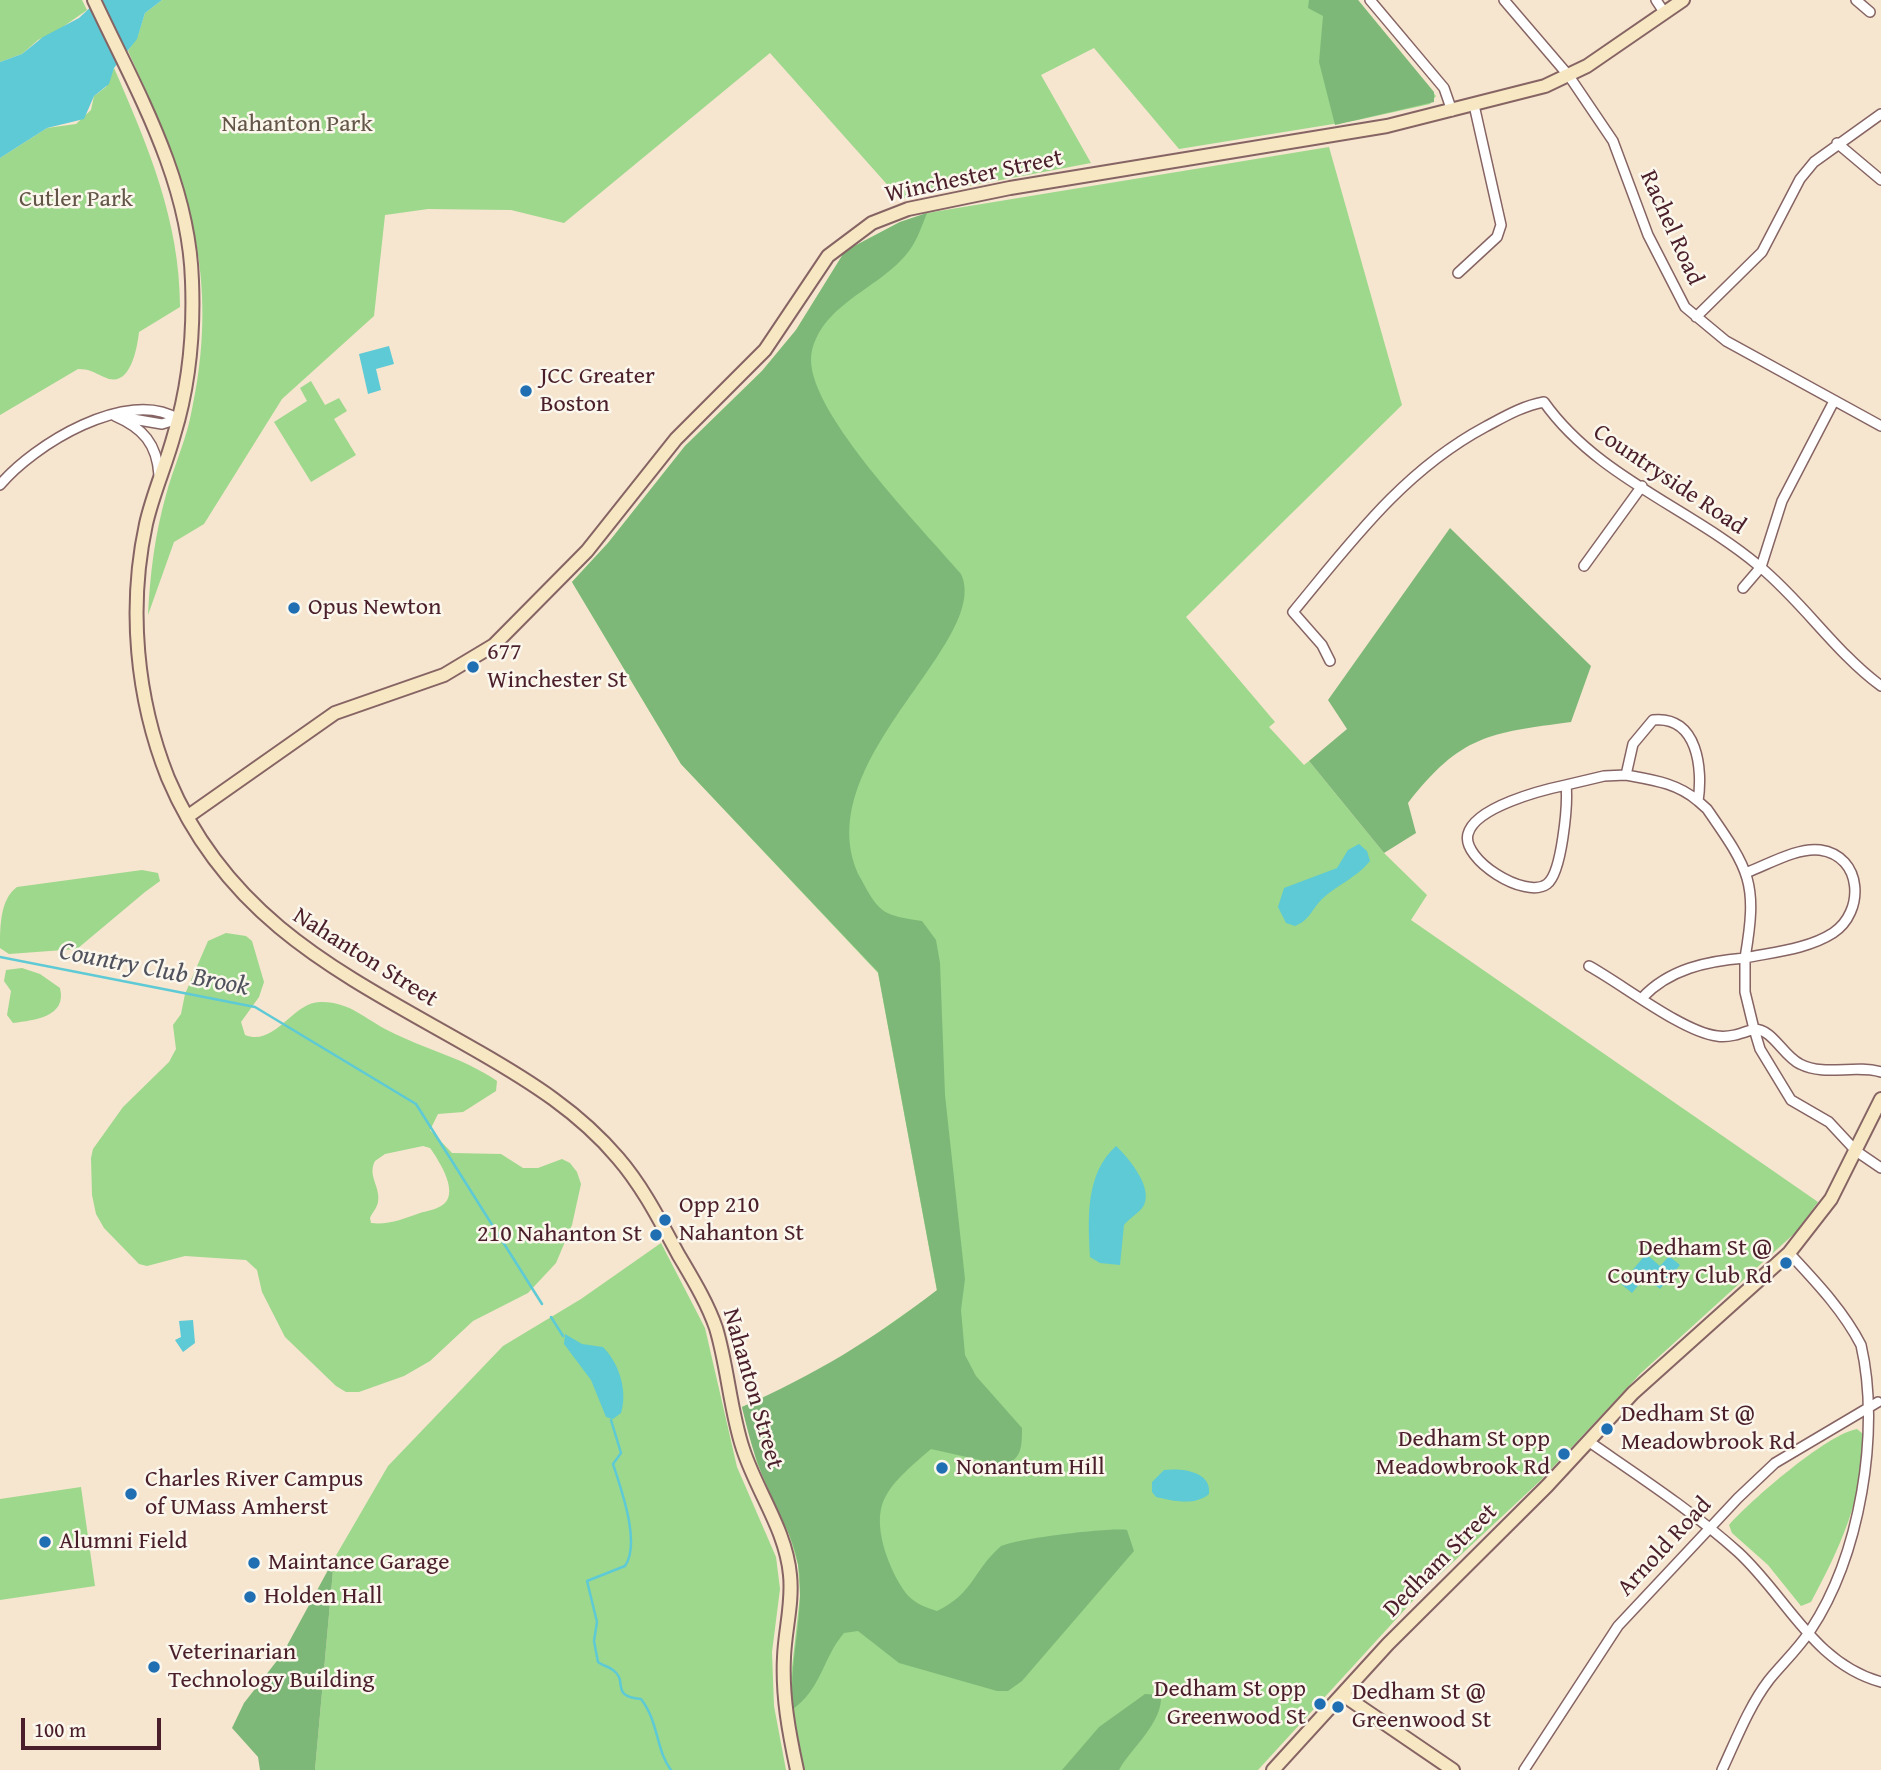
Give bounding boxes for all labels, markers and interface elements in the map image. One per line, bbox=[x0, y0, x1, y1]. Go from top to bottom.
park label: Nahanton Park bbox=[221, 111, 373, 139]
street label: Winchester Street bbox=[883, 144, 1065, 210]
street label: Rachel Road bbox=[1633, 166, 1709, 290]
park label: Cutler Park bbox=[19, 186, 133, 214]
place label: JCC Greater Boston bbox=[540, 363, 655, 419]
marker: JCC Greater Boston bbox=[518, 383, 534, 399]
street label: Countryside Road bbox=[1587, 418, 1751, 542]
place label: Opus Newton bbox=[308, 594, 442, 622]
marker: Opus Newton bbox=[286, 600, 302, 616]
place label: 677 Winchester St bbox=[487, 639, 627, 695]
marker: 677 Winchester St bbox=[465, 659, 481, 675]
street label: Nahanton Street bbox=[287, 902, 443, 1014]
water label: Country Club Brook bbox=[57, 936, 251, 1004]
place label: Opp 210 Nahanton St bbox=[679, 1192, 804, 1248]
marker: Opp 210 Nahanton St bbox=[657, 1212, 673, 1228]
place label: 210 Nahanton St bbox=[477, 1221, 642, 1249]
marker: 210 Nahanton St bbox=[648, 1227, 664, 1243]
place label: Dedham St @ Country Club Rd bbox=[1608, 1235, 1772, 1291]
marker: Dedham St @ Country Club Rd bbox=[1778, 1255, 1794, 1271]
street label: Nahanton Street bbox=[715, 1305, 789, 1473]
place label: Dedham St @ Meadowbrook Rd bbox=[1621, 1401, 1796, 1457]
marker: Dedham St @ Meadowbrook Rd bbox=[1599, 1421, 1615, 1437]
place label: Dedham St opp Meadowbrook Rd bbox=[1375, 1426, 1550, 1482]
marker: Dedham St opp Meadowbrook Rd bbox=[1556, 1446, 1572, 1462]
place label: Nonantum Hill bbox=[956, 1454, 1105, 1482]
marker: Nonantum Hill bbox=[934, 1460, 950, 1476]
place label: Charles River Campus of UMass Amherst bbox=[145, 1466, 363, 1522]
marker: Charles River Campus of UMass Amherst bbox=[123, 1486, 139, 1502]
street label: Arnold Road bbox=[1612, 1491, 1718, 1603]
street label: Dedham Street bbox=[1378, 1498, 1504, 1624]
place label: Alumni Field bbox=[59, 1528, 188, 1556]
marker: Alumni Field bbox=[37, 1534, 53, 1550]
place label: Maintance Garage bbox=[268, 1549, 449, 1577]
marker: Maintance Garage bbox=[246, 1555, 262, 1571]
place label: Holden Hall bbox=[264, 1583, 382, 1611]
marker: Holden Hall bbox=[242, 1589, 258, 1605]
place label: Veterinarian Technology Building bbox=[168, 1639, 374, 1695]
marker: Veterinarian Technology Building bbox=[146, 1659, 162, 1675]
place label: Dedham St opp Greenwood St bbox=[1154, 1676, 1306, 1732]
place label: Dedham St @ Greenwood St bbox=[1352, 1679, 1491, 1735]
marker: Dedham St opp Greenwood St bbox=[1312, 1696, 1328, 1712]
marker: Dedham St @ Greenwood St bbox=[1330, 1699, 1346, 1715]
scale bar bbox=[24, 1704, 164, 1748]
text: 100 m bbox=[34, 1714, 86, 1745]

